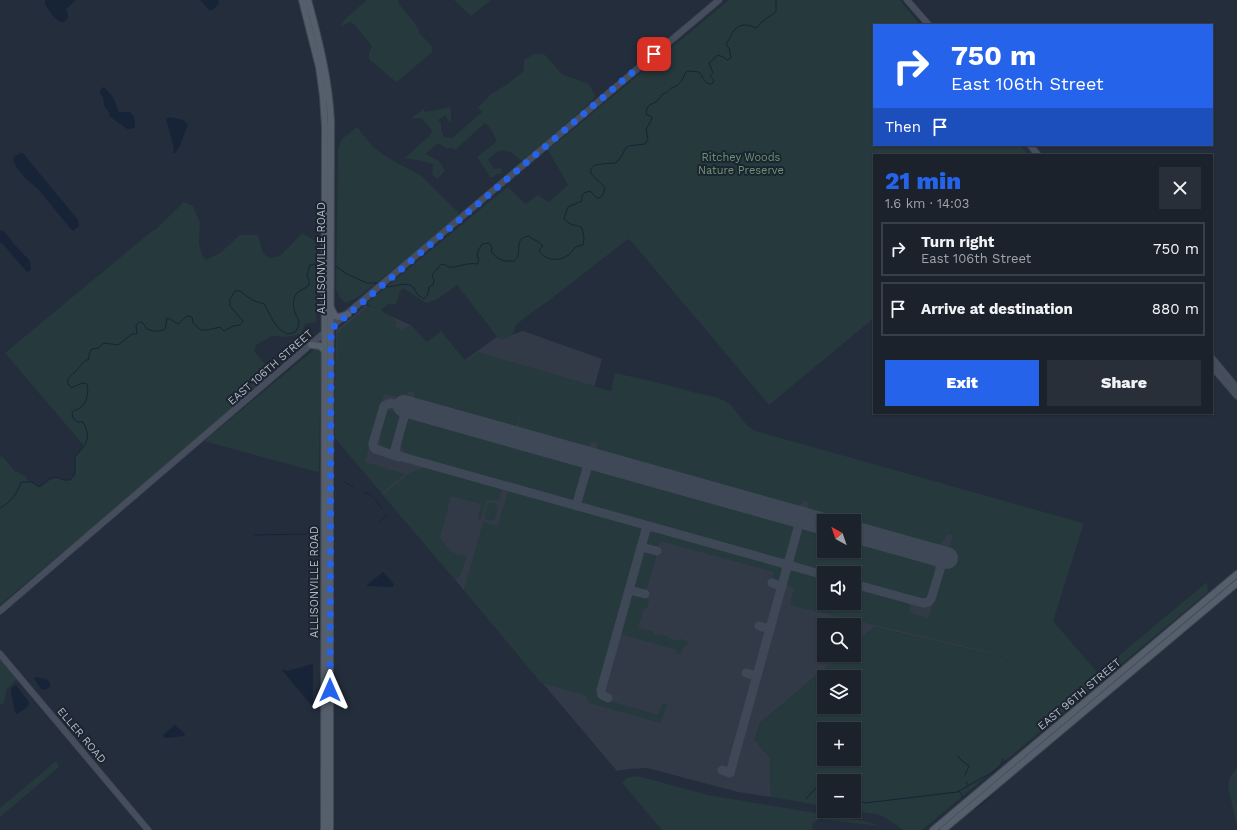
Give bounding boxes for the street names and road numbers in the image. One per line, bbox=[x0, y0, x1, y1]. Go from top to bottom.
street label: ALLISONVILLE ROAD bbox=[315, 202, 328, 314]
street label: EAST 106TH STREET bbox=[225, 327, 316, 408]
street label: ALLISONVILLE ROAD bbox=[308, 526, 321, 638]
street label: EAST 96TH STREET bbox=[1035, 656, 1124, 733]
street label: ELLER ROAD bbox=[55, 705, 109, 766]

